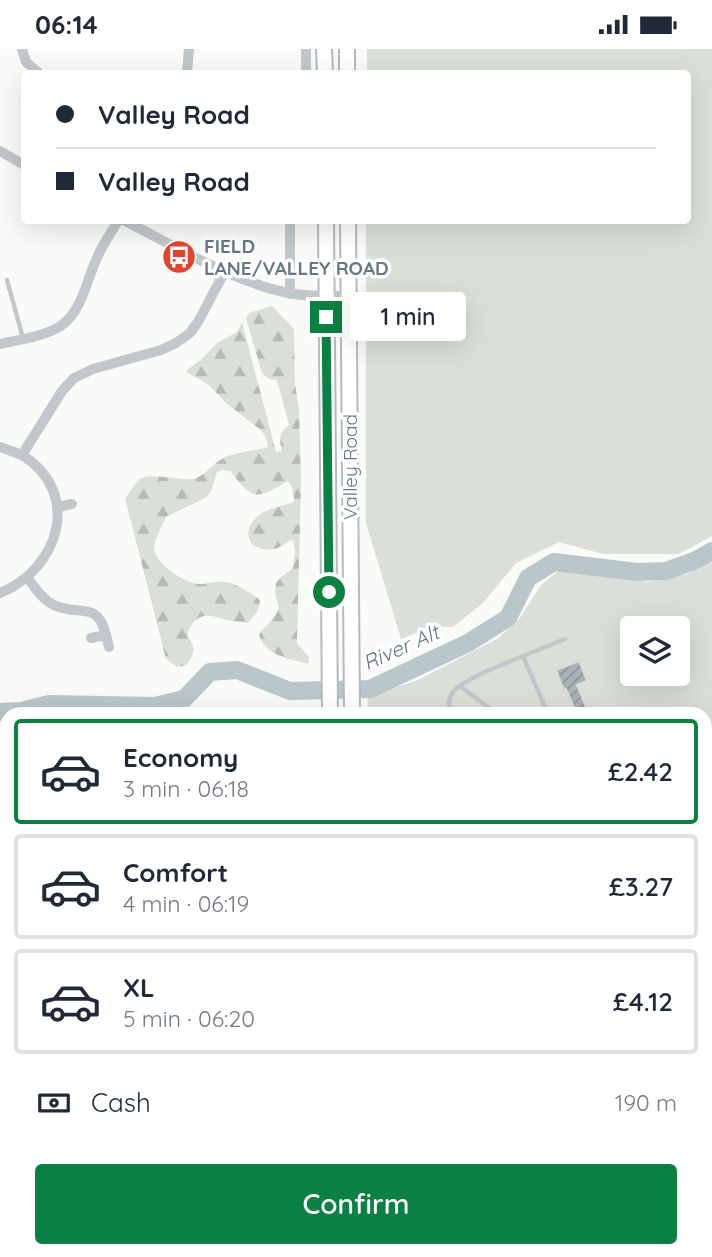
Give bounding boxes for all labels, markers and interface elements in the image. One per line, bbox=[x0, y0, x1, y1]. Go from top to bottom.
text: 06:14 bbox=[35, 8, 98, 41]
text: Valley Road bbox=[98, 98, 250, 131]
text: Valley Road bbox=[98, 165, 250, 198]
place label: FIELD LANE/VALLEY ROAD bbox=[204, 234, 389, 280]
bus stop icon: FIELD LANE/VALLEY ROAD bbox=[160, 238, 198, 276]
callout: 1 min bbox=[350, 293, 466, 341]
route end bbox=[310, 301, 342, 333]
text: 1 min bbox=[380, 302, 436, 331]
street label: Valley Road bbox=[338, 414, 362, 520]
route start bbox=[313, 576, 345, 608]
map controls bbox=[620, 616, 690, 686]
button: layers bbox=[620, 616, 690, 686]
water label: River Alt bbox=[358, 618, 445, 675]
icon: car bbox=[39, 740, 102, 803]
text: Economy bbox=[123, 741, 238, 774]
text: £2.42 bbox=[608, 755, 673, 788]
text: 3 min · 06:18 bbox=[123, 774, 249, 803]
icon: car bbox=[39, 855, 102, 918]
text: Comfort bbox=[123, 856, 228, 889]
text: £3.27 bbox=[609, 870, 673, 903]
text: 4 min · 06:19 bbox=[123, 889, 249, 918]
icon: car bbox=[39, 970, 102, 1033]
text: XL bbox=[123, 971, 155, 1004]
text: £4.12 bbox=[613, 985, 673, 1018]
text: 5 min · 06:20 bbox=[123, 1004, 255, 1033]
icon: cash bbox=[35, 1084, 73, 1122]
text: Cash bbox=[91, 1086, 151, 1119]
text: 190 m bbox=[615, 1088, 677, 1117]
button: Confirm bbox=[35, 1164, 677, 1244]

